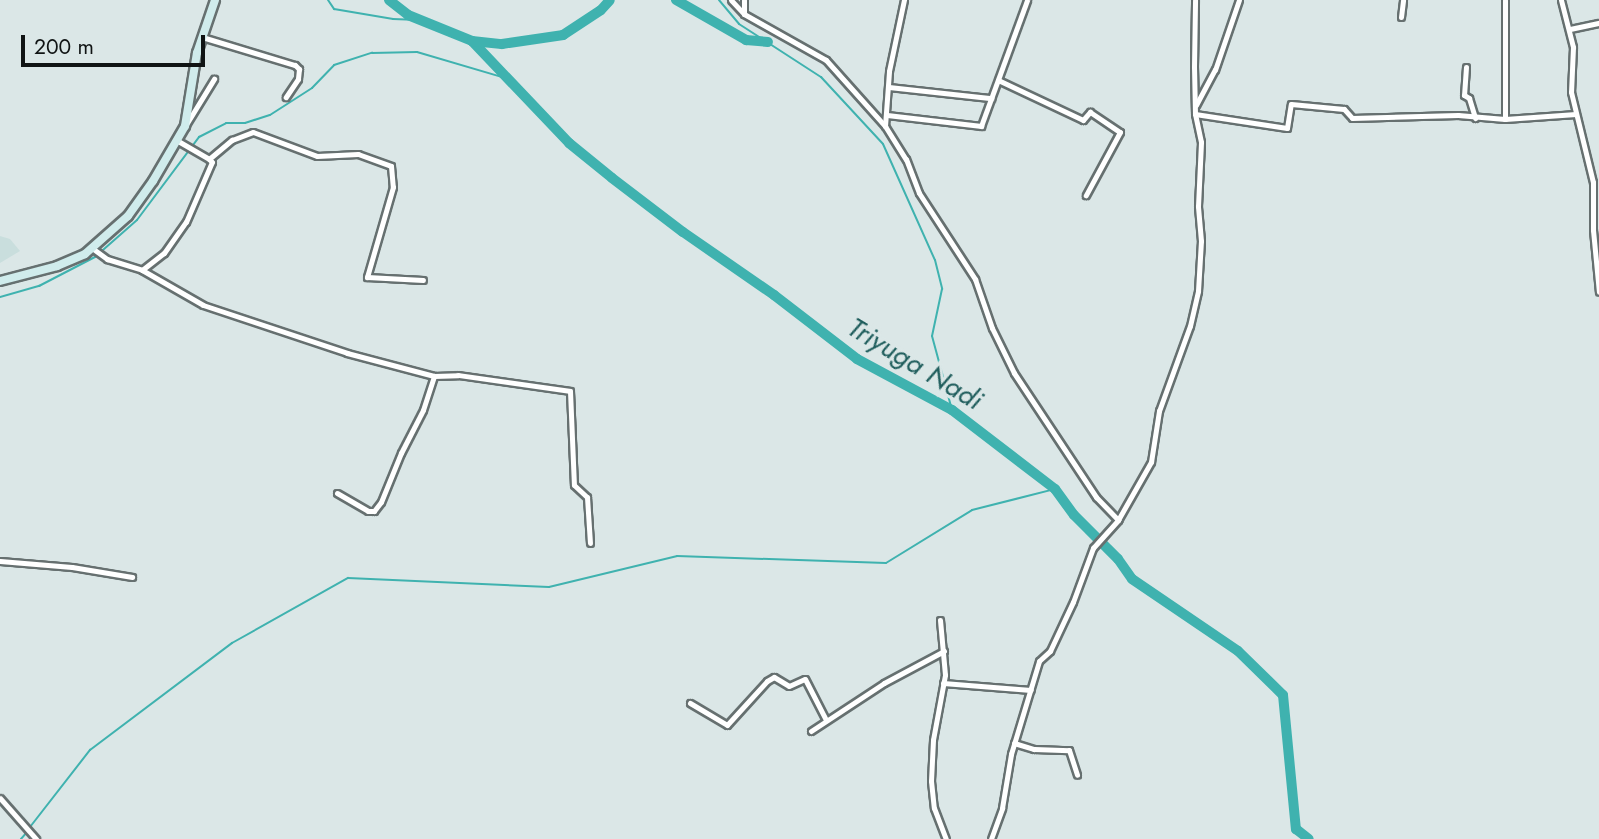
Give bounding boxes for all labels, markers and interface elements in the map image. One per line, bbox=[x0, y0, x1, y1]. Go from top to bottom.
scale bar bbox=[24, 21, 208, 65]
text: 200 m bbox=[34, 32, 94, 62]
water label: Triyuga Nadi bbox=[841, 311, 989, 417]

